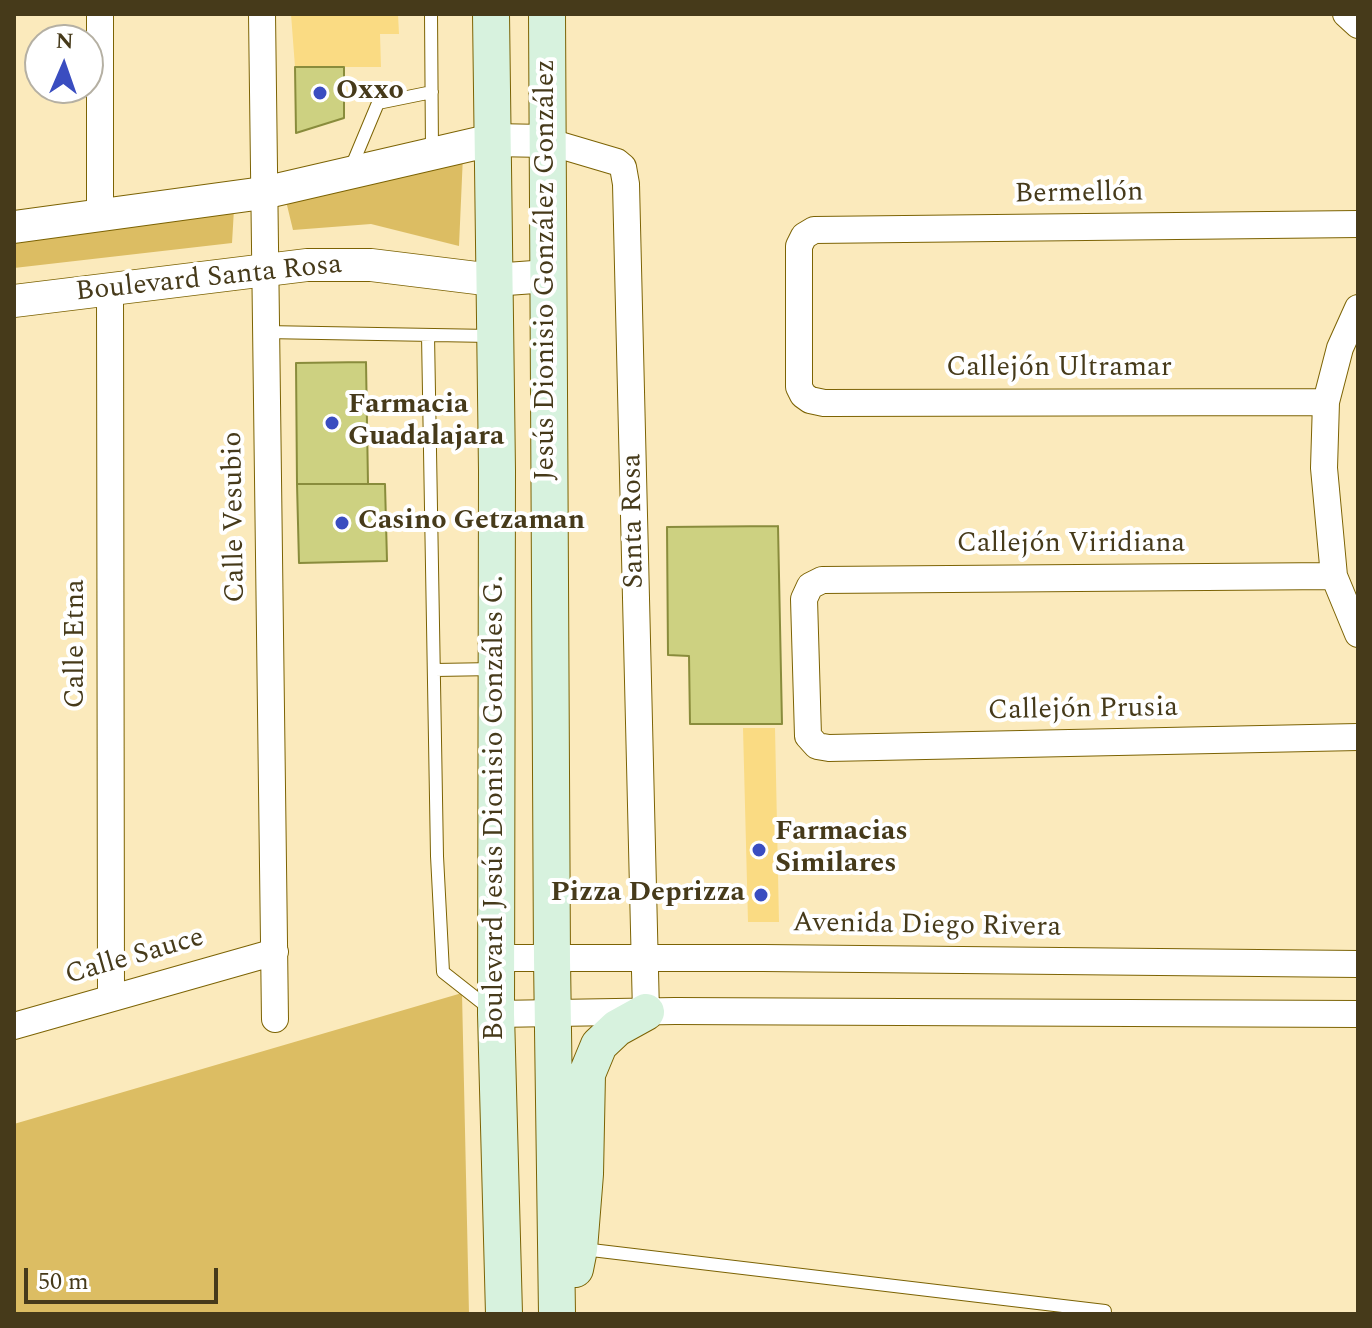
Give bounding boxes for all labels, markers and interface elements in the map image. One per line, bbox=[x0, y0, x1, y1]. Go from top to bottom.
north arrow bbox=[24, 24, 104, 104]
text: N bbox=[55, 25, 74, 58]
street label: Jesús Dionisio González González bbox=[531, 59, 565, 481]
place label: Oxxo bbox=[336, 76, 404, 110]
marker: Oxxo bbox=[311, 84, 329, 102]
street label: Bermellón bbox=[1014, 177, 1144, 213]
street label: Boulevard Santa Rosa bbox=[74, 249, 344, 311]
street label: Callejón Ultramar bbox=[946, 353, 1172, 387]
place label: Farmacia Guadalajara bbox=[348, 390, 504, 456]
marker: Farmacia Guadalajara bbox=[323, 414, 341, 432]
street label: Calle Vesubio bbox=[218, 431, 254, 603]
street label: Santa Rosa bbox=[617, 453, 653, 589]
place label: Casino Getzaman bbox=[358, 506, 585, 540]
marker: Casino Getzaman bbox=[333, 514, 351, 532]
street label: Callejón Viridiana bbox=[957, 529, 1185, 563]
street label: Boulevard Jesús Dionisio Gonzáles G. bbox=[480, 575, 514, 1041]
street label: Calle Etna bbox=[61, 579, 95, 709]
street label: Callejón Prusia bbox=[988, 693, 1178, 729]
place label: Farmacias Similares bbox=[775, 817, 908, 883]
marker: Farmacias Similares bbox=[750, 841, 768, 859]
place label: Pizza Deprizza bbox=[551, 878, 745, 912]
marker: Pizza Deprizza bbox=[752, 886, 770, 904]
street label: Avenida Diego Rivera bbox=[792, 908, 1062, 946]
street label: Calle Sauce bbox=[62, 922, 208, 994]
scale bar bbox=[28, 1252, 222, 1302]
text: 50 m bbox=[38, 1264, 89, 1300]

